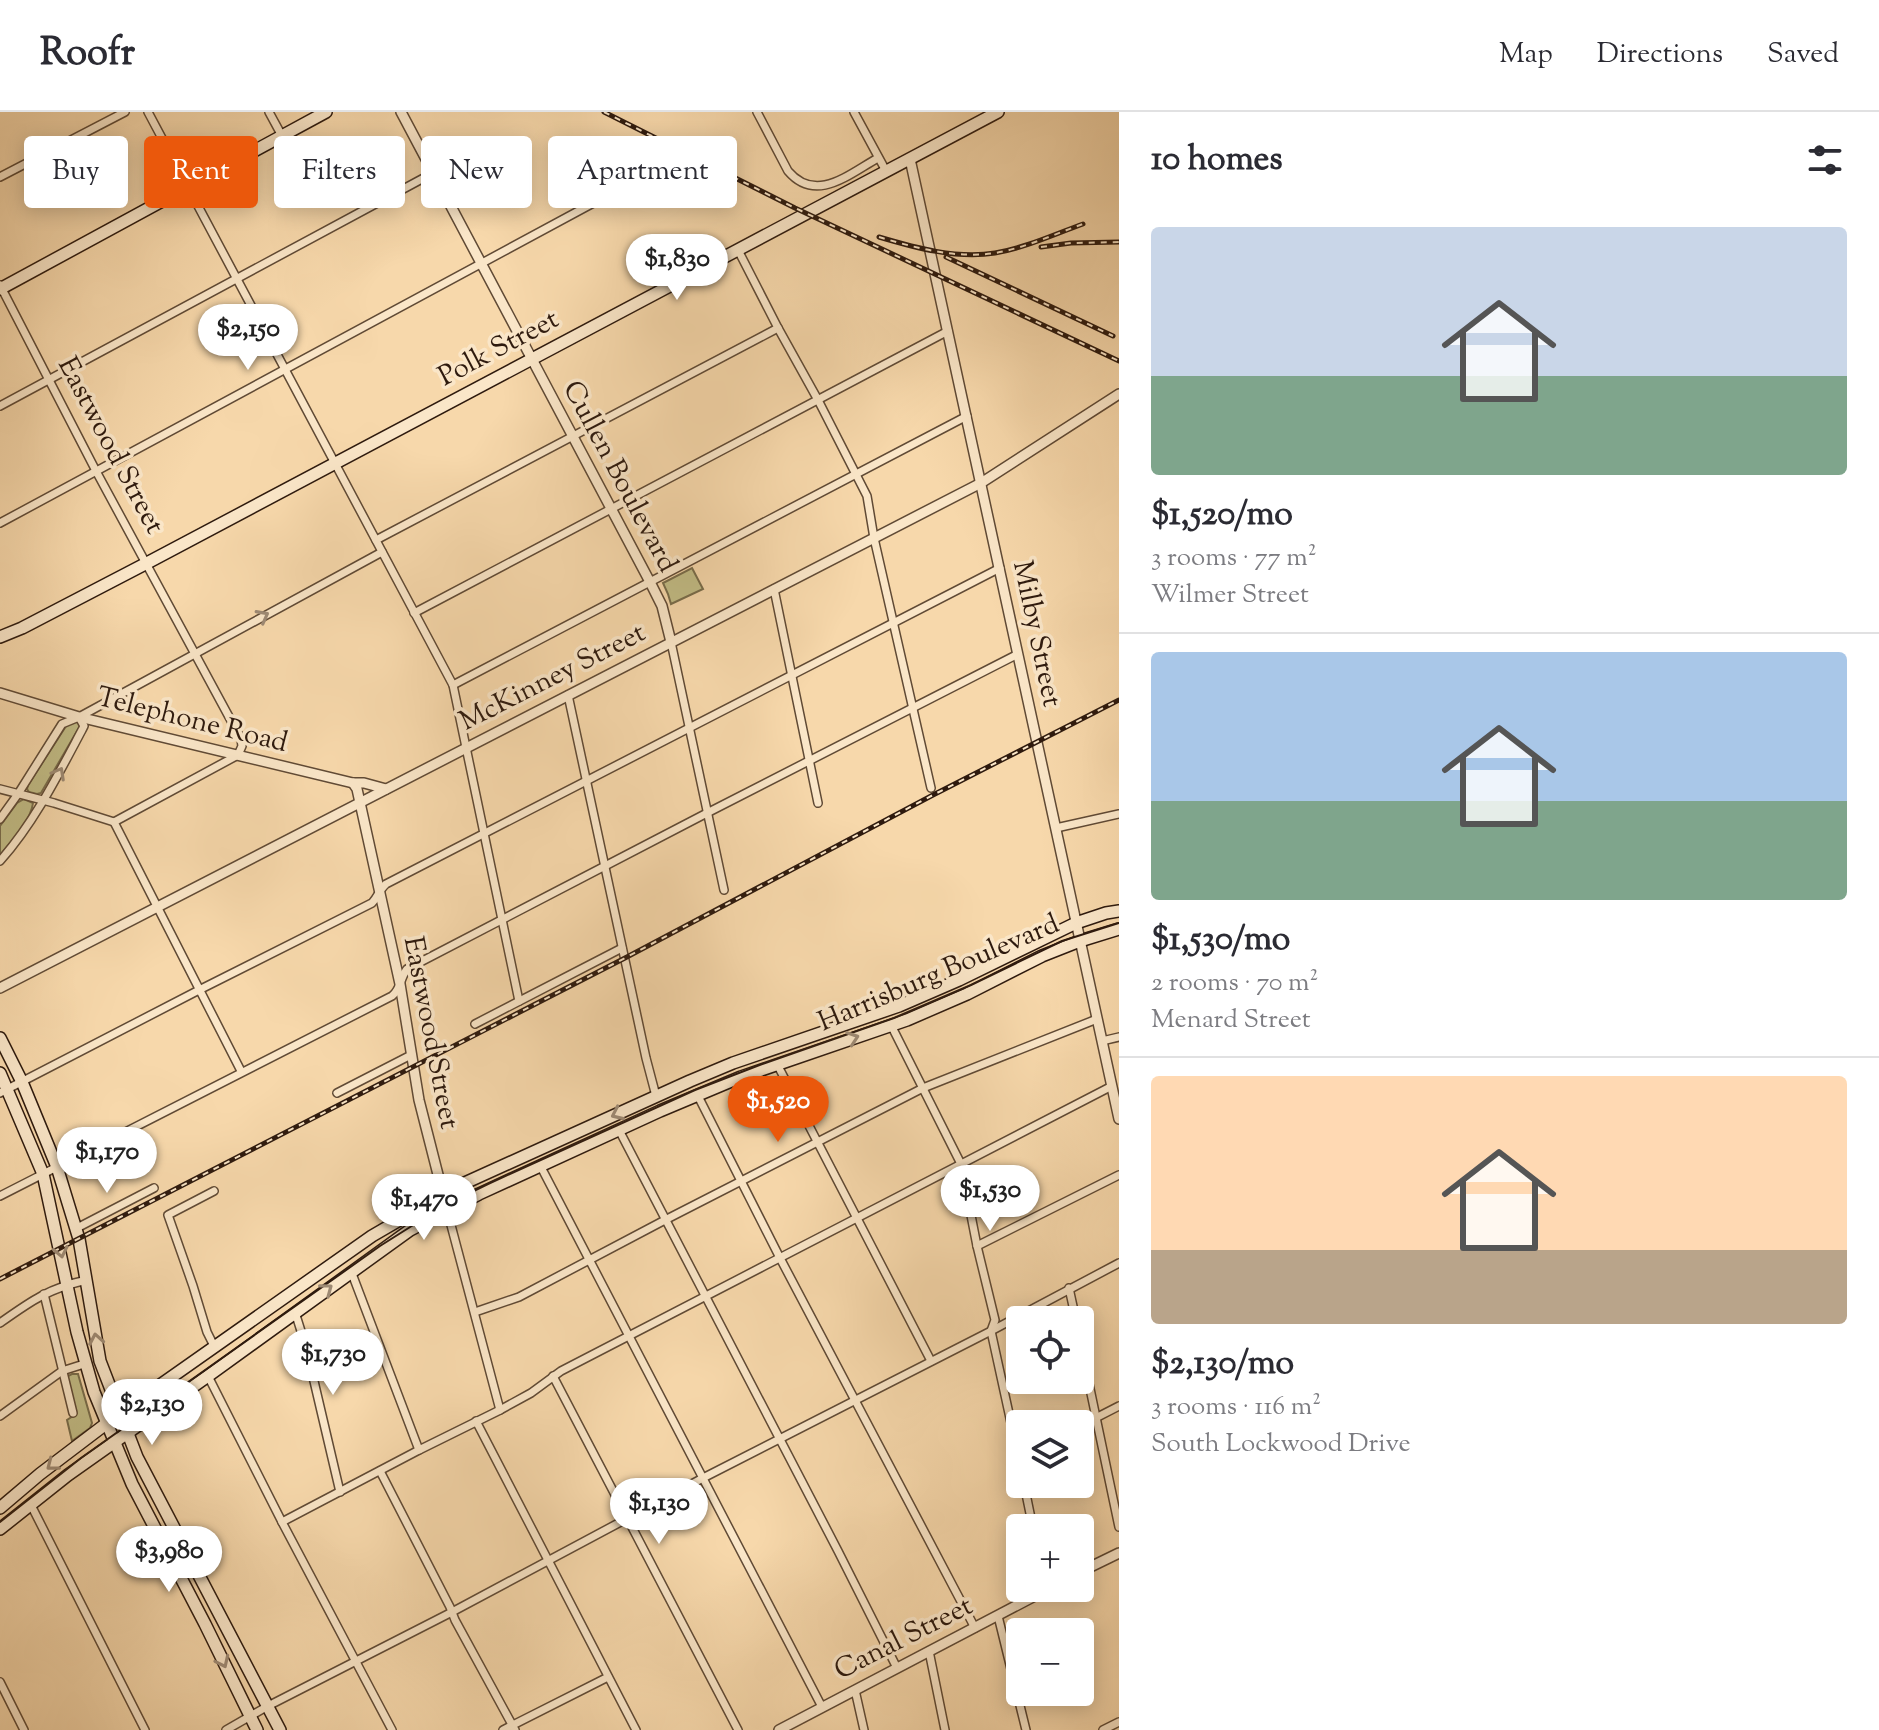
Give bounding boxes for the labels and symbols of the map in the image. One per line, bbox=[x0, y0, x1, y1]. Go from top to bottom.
pin: $1,830 bbox=[612, 234, 742, 302]
street label: Polk Street bbox=[432, 300, 567, 398]
pin: $2,150 bbox=[183, 304, 313, 372]
street label: Eastwood Street bbox=[47, 350, 174, 542]
street label: Cullen Boulevard bbox=[552, 374, 686, 580]
street label: Milby Street bbox=[1001, 557, 1071, 711]
one-way arrow bbox=[255, 610, 269, 625]
street label: McKinney Street bbox=[453, 614, 653, 742]
street label: Telephone Road bbox=[92, 678, 292, 764]
one-way arrow bbox=[49, 767, 65, 781]
street label: Harrisburg Boulevard bbox=[812, 905, 1066, 1043]
street label: Eastwood Street bbox=[392, 933, 468, 1133]
one-way arrow bbox=[846, 1031, 860, 1048]
pin: $1,520 bbox=[713, 1076, 843, 1144]
one-way arrow bbox=[611, 1104, 625, 1120]
pin: $1,170 bbox=[42, 1127, 172, 1195]
pin: $1,530 bbox=[925, 1165, 1055, 1233]
pin: $1,470 bbox=[359, 1174, 489, 1242]
one-way arrow bbox=[52, 1245, 69, 1259]
one-way arrow bbox=[318, 1284, 332, 1299]
pin: $1,730 bbox=[268, 1329, 398, 1397]
one-way arrow bbox=[89, 1333, 106, 1346]
pin: $2,130 bbox=[87, 1379, 217, 1447]
one-way arrow bbox=[46, 1455, 61, 1469]
pin: $1,130 bbox=[594, 1478, 724, 1546]
pin: $3,980 bbox=[104, 1526, 234, 1594]
street label: Canal Street bbox=[828, 1587, 981, 1691]
one-way arrow bbox=[213, 1654, 229, 1668]

